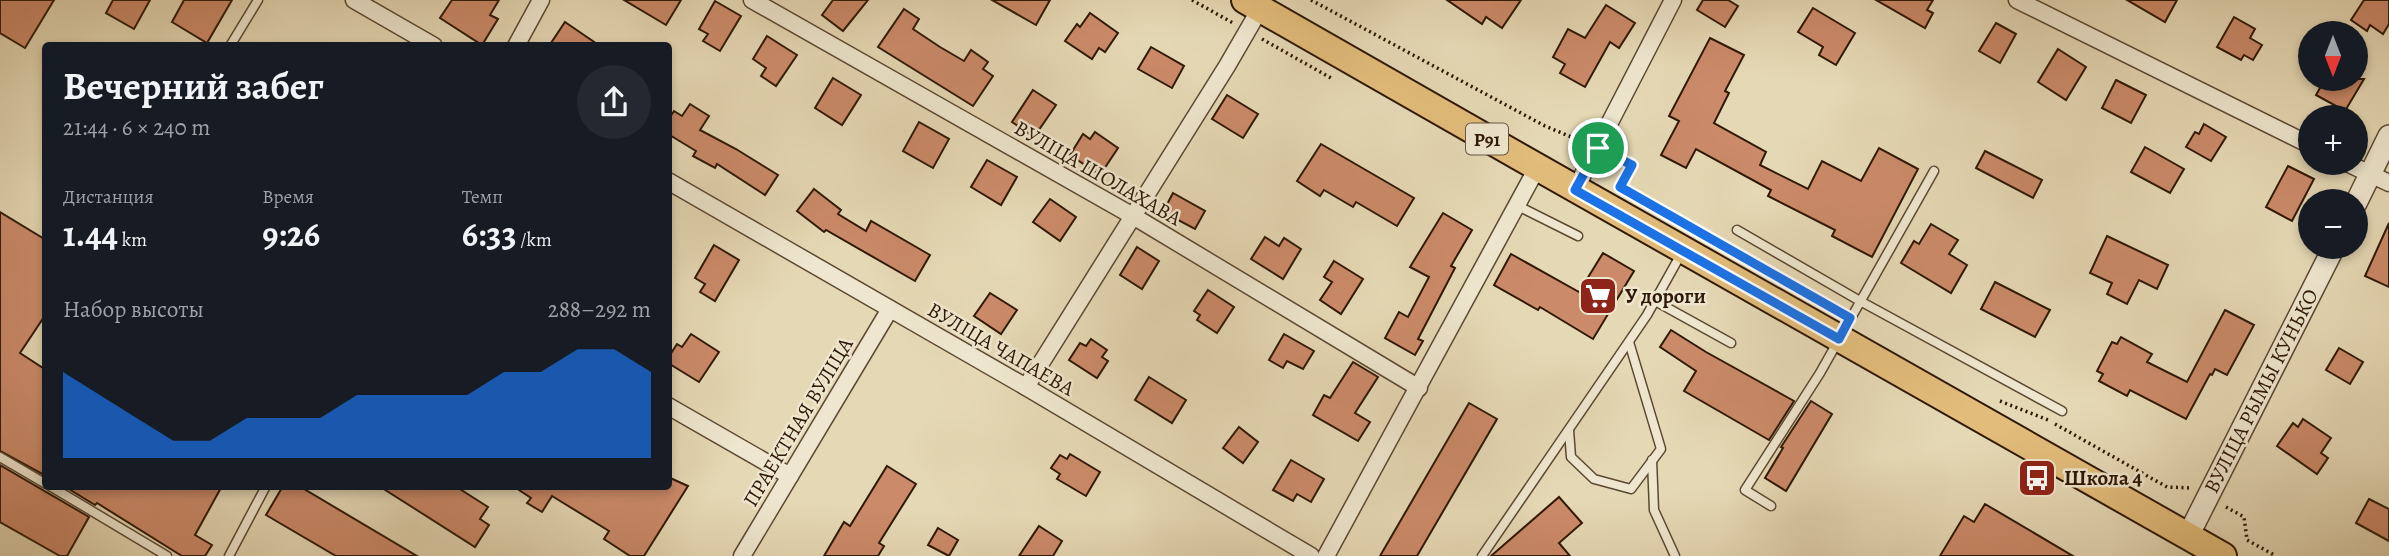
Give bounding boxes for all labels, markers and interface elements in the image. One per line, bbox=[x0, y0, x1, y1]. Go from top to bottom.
north arrow bbox=[2298, 21, 2368, 91]
map controls bbox=[2298, 21, 2368, 259]
text: Вечерний забег bbox=[63, 60, 324, 112]
button: share bbox=[577, 65, 651, 139]
button: + bbox=[2298, 105, 2368, 175]
text: 21:44 · 6 × 240 m bbox=[63, 112, 210, 143]
street label: ВУЛІЦА ШОЛАХАВА bbox=[1009, 114, 1187, 233]
pin bbox=[1568, 118, 1628, 178]
road number: Р91 bbox=[1466, 124, 1508, 154]
icon: arrive bbox=[1579, 129, 1617, 167]
text: Дистанция bbox=[63, 184, 154, 210]
text: Время bbox=[262, 184, 314, 210]
text: Темп bbox=[462, 184, 503, 210]
button: − bbox=[2298, 189, 2368, 259]
text: 1.44 bbox=[63, 210, 118, 258]
text: 9:26 bbox=[262, 210, 320, 258]
text: 6:33 bbox=[462, 210, 516, 258]
text: km bbox=[118, 227, 147, 253]
text: /km bbox=[516, 227, 552, 253]
supermarket icon: У дороги bbox=[1577, 275, 1619, 317]
place label: У дороги bbox=[1625, 282, 1706, 310]
street label: ВУЛІЦА РЫМЫ КУНЬКО bbox=[2197, 284, 2325, 498]
text: Набор высоты bbox=[63, 294, 204, 325]
text: 288–292 m bbox=[548, 294, 651, 325]
street label: ВУЛІЦА ЧАПАЕВА bbox=[922, 296, 1080, 403]
street label: ПРАЕКТНАЯ ВУЛІЦА bbox=[736, 332, 860, 512]
bus stop icon: Школа 4 bbox=[2016, 457, 2058, 499]
place label: Школа 4 bbox=[2064, 464, 2143, 492]

